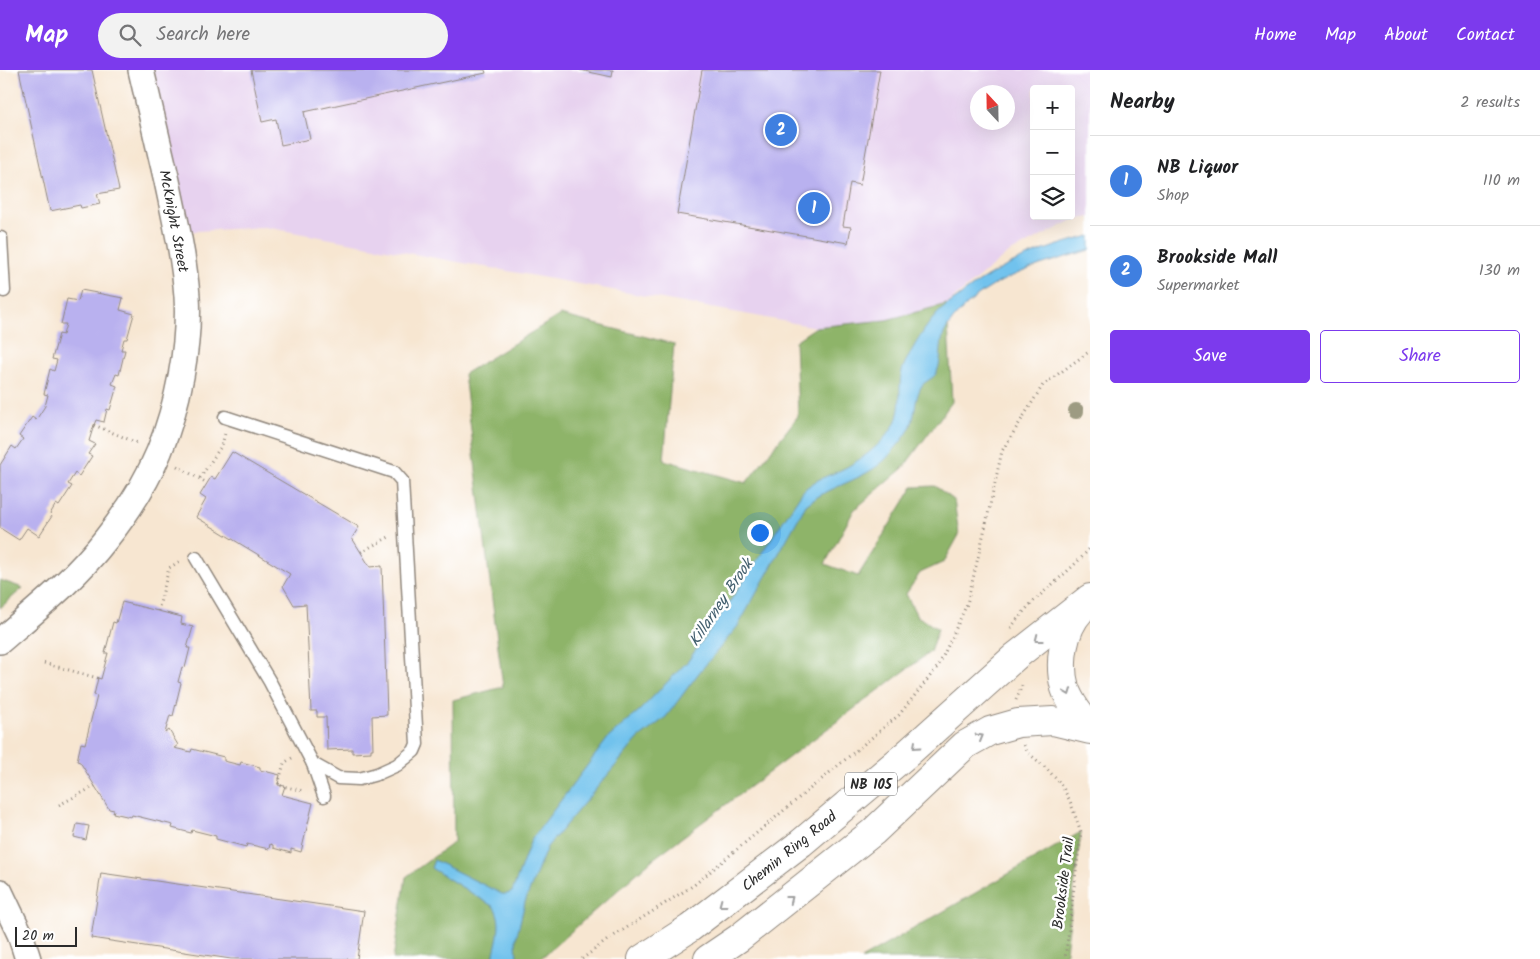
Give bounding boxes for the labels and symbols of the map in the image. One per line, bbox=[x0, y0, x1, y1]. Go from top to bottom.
north arrow bbox=[970, 85, 1015, 130]
pin: 2 bbox=[765, 111, 797, 149]
street label: McKnight Street bbox=[151, 168, 195, 275]
pin: 1 bbox=[798, 189, 830, 227]
your location bbox=[747, 520, 773, 546]
water label: Killarney Brook bbox=[683, 552, 761, 652]
one-way arrow bbox=[1034, 633, 1044, 642]
one-way arrow bbox=[1062, 687, 1072, 696]
one-way arrow bbox=[974, 733, 983, 743]
one-way arrow bbox=[912, 740, 921, 749]
road number: NB 105 bbox=[845, 772, 897, 796]
street label: Chemin Ring Road bbox=[737, 805, 843, 898]
street label: Brookside Trail bbox=[1046, 835, 1082, 931]
one-way arrow bbox=[784, 895, 793, 904]
one-way arrow bbox=[719, 898, 728, 906]
scale bar bbox=[15, 924, 78, 947]

